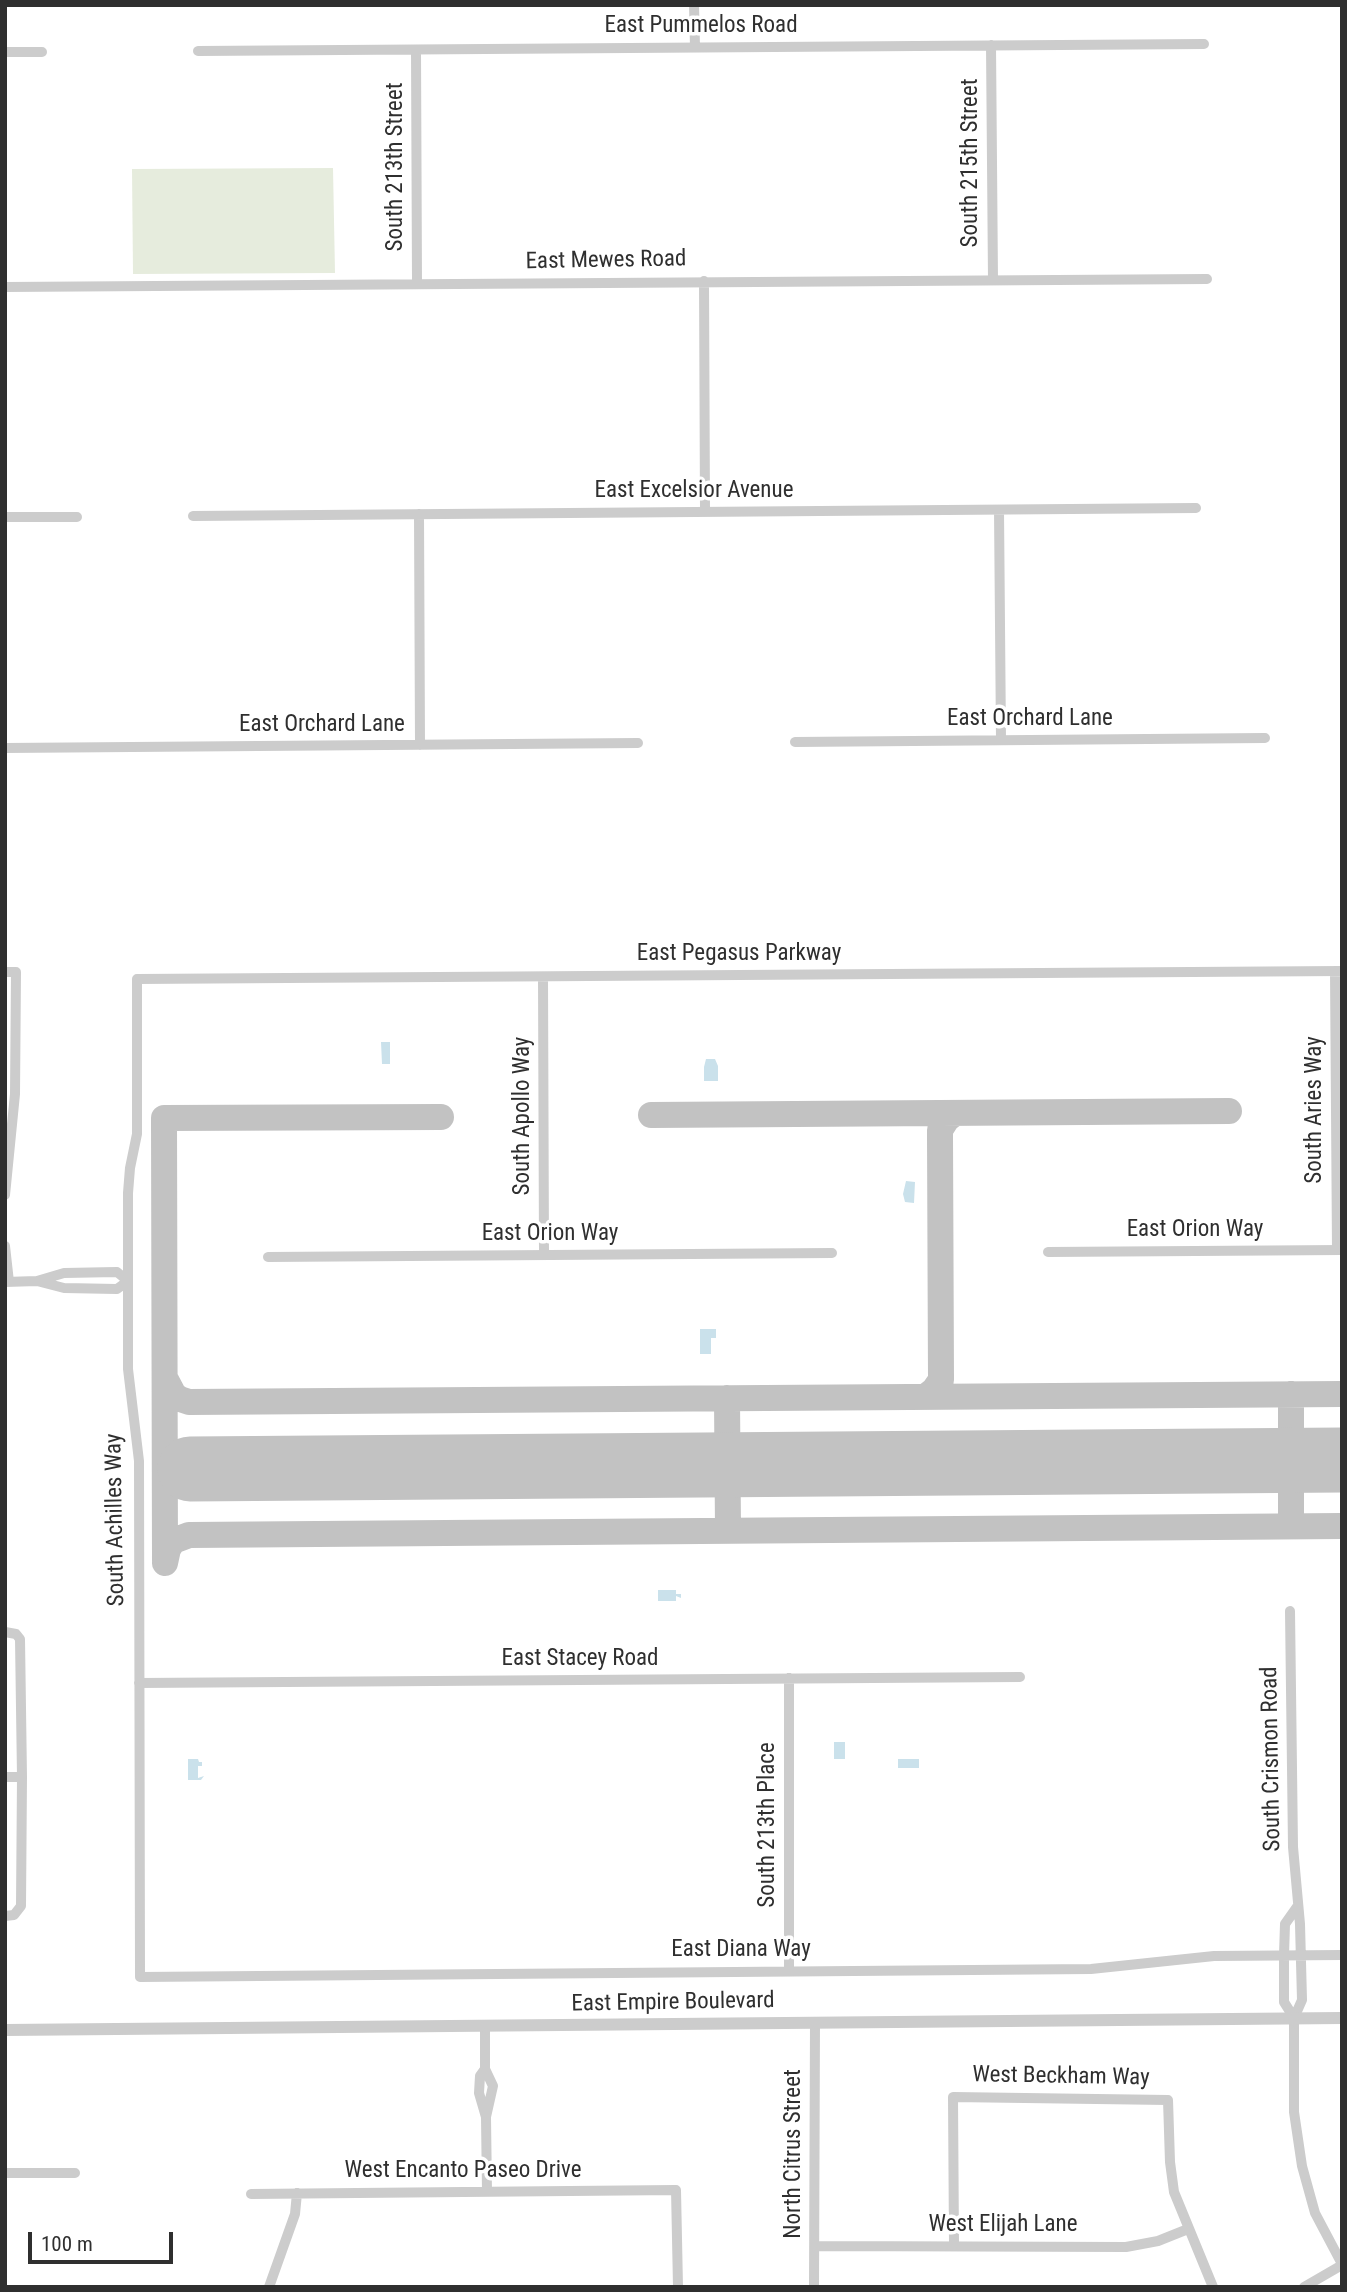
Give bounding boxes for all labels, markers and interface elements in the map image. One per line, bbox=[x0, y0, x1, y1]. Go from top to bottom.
street label: East Pummelos Road bbox=[604, 12, 798, 40]
street label: South 215th Street bbox=[957, 79, 985, 247]
street label: South 213th Street bbox=[382, 83, 410, 251]
street label: East Mewes Road bbox=[525, 246, 687, 276]
street label: East Excelsior Avenue bbox=[595, 477, 793, 505]
street label: East Orchard Lane bbox=[947, 705, 1113, 733]
street label: East Orchard Lane bbox=[239, 711, 405, 739]
street label: East Pegasus Parkway bbox=[637, 940, 841, 968]
street label: South Aries Way bbox=[1301, 1036, 1329, 1184]
street label: South Apollo Way bbox=[509, 1037, 537, 1195]
street label: East Orion Way bbox=[1127, 1216, 1263, 1244]
street label: East Orion Way bbox=[482, 1220, 618, 1248]
street label: South Achilles Way bbox=[101, 1433, 131, 1607]
street label: East Stacey Road bbox=[501, 1645, 659, 1673]
street label: South Crismon Road bbox=[1257, 1666, 1287, 1852]
street label: South 213th Place bbox=[754, 1742, 782, 1908]
street label: East Diana Way bbox=[671, 1936, 811, 1964]
street label: East Empire Boulevard bbox=[571, 1987, 775, 2019]
street label: West Beckham Way bbox=[972, 2062, 1150, 2092]
street label: North Citrus Street bbox=[780, 2069, 808, 2239]
street label: West Encanto Paseo Drive bbox=[345, 2157, 581, 2185]
street label: West Elijah Lane bbox=[929, 2211, 1077, 2239]
scale bar bbox=[32, 2218, 177, 2262]
text: 100 m bbox=[41, 2232, 93, 2256]

